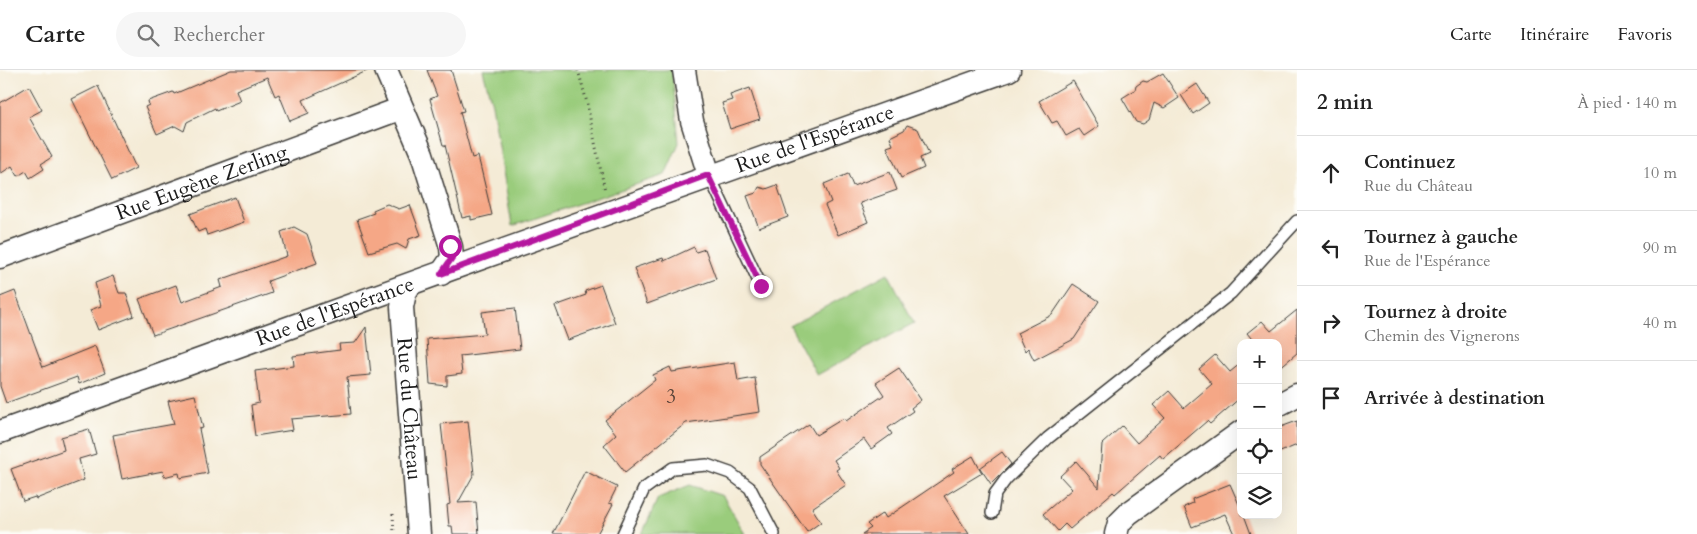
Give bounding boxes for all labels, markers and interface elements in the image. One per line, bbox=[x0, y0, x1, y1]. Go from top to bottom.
search box bbox=[116, 12, 466, 57]
text: Carte bbox=[25, 18, 86, 51]
icon: search bbox=[134, 21, 162, 49]
text: Rechercher bbox=[174, 22, 265, 48]
text: Carte bbox=[1450, 22, 1492, 47]
text: Itinéraire bbox=[1520, 22, 1589, 47]
text: Favoris bbox=[1617, 22, 1672, 47]
text: 2 min bbox=[1317, 88, 1373, 117]
text: À pied · 140 m bbox=[1577, 92, 1677, 114]
street label: Rue de l'Espérance bbox=[732, 97, 898, 180]
street label: Rue Eugène Zerling bbox=[112, 137, 292, 227]
text: Continuez bbox=[1364, 149, 1455, 175]
icon: ahead bbox=[1317, 159, 1345, 187]
text: 10 m bbox=[1643, 162, 1677, 184]
text: Rue du Château bbox=[1364, 175, 1473, 197]
text: Tournez à gauche bbox=[1364, 224, 1518, 250]
icon: left bbox=[1317, 234, 1345, 262]
route start bbox=[439, 235, 462, 258]
text: 90 m bbox=[1643, 237, 1677, 259]
text: Rue de l'Espérance bbox=[1364, 250, 1491, 272]
street label: Rue de l'Espérance bbox=[252, 269, 418, 353]
route end bbox=[750, 275, 773, 298]
text: Tournez à droite bbox=[1364, 299, 1507, 325]
icon: right bbox=[1317, 309, 1345, 337]
text: 40 m bbox=[1643, 312, 1677, 334]
text: Chemin des Vignerons bbox=[1364, 325, 1520, 347]
street label: Rue du Château bbox=[390, 337, 429, 481]
map controls bbox=[1237, 339, 1282, 519]
button: + bbox=[1237, 339, 1282, 384]
house number: 3 bbox=[666, 384, 676, 410]
button: − bbox=[1237, 384, 1282, 429]
icon: arrive bbox=[1317, 384, 1345, 412]
text: Arrivée à destination bbox=[1364, 385, 1545, 411]
button: locate bbox=[1237, 429, 1282, 474]
button: layers bbox=[1237, 474, 1282, 519]

